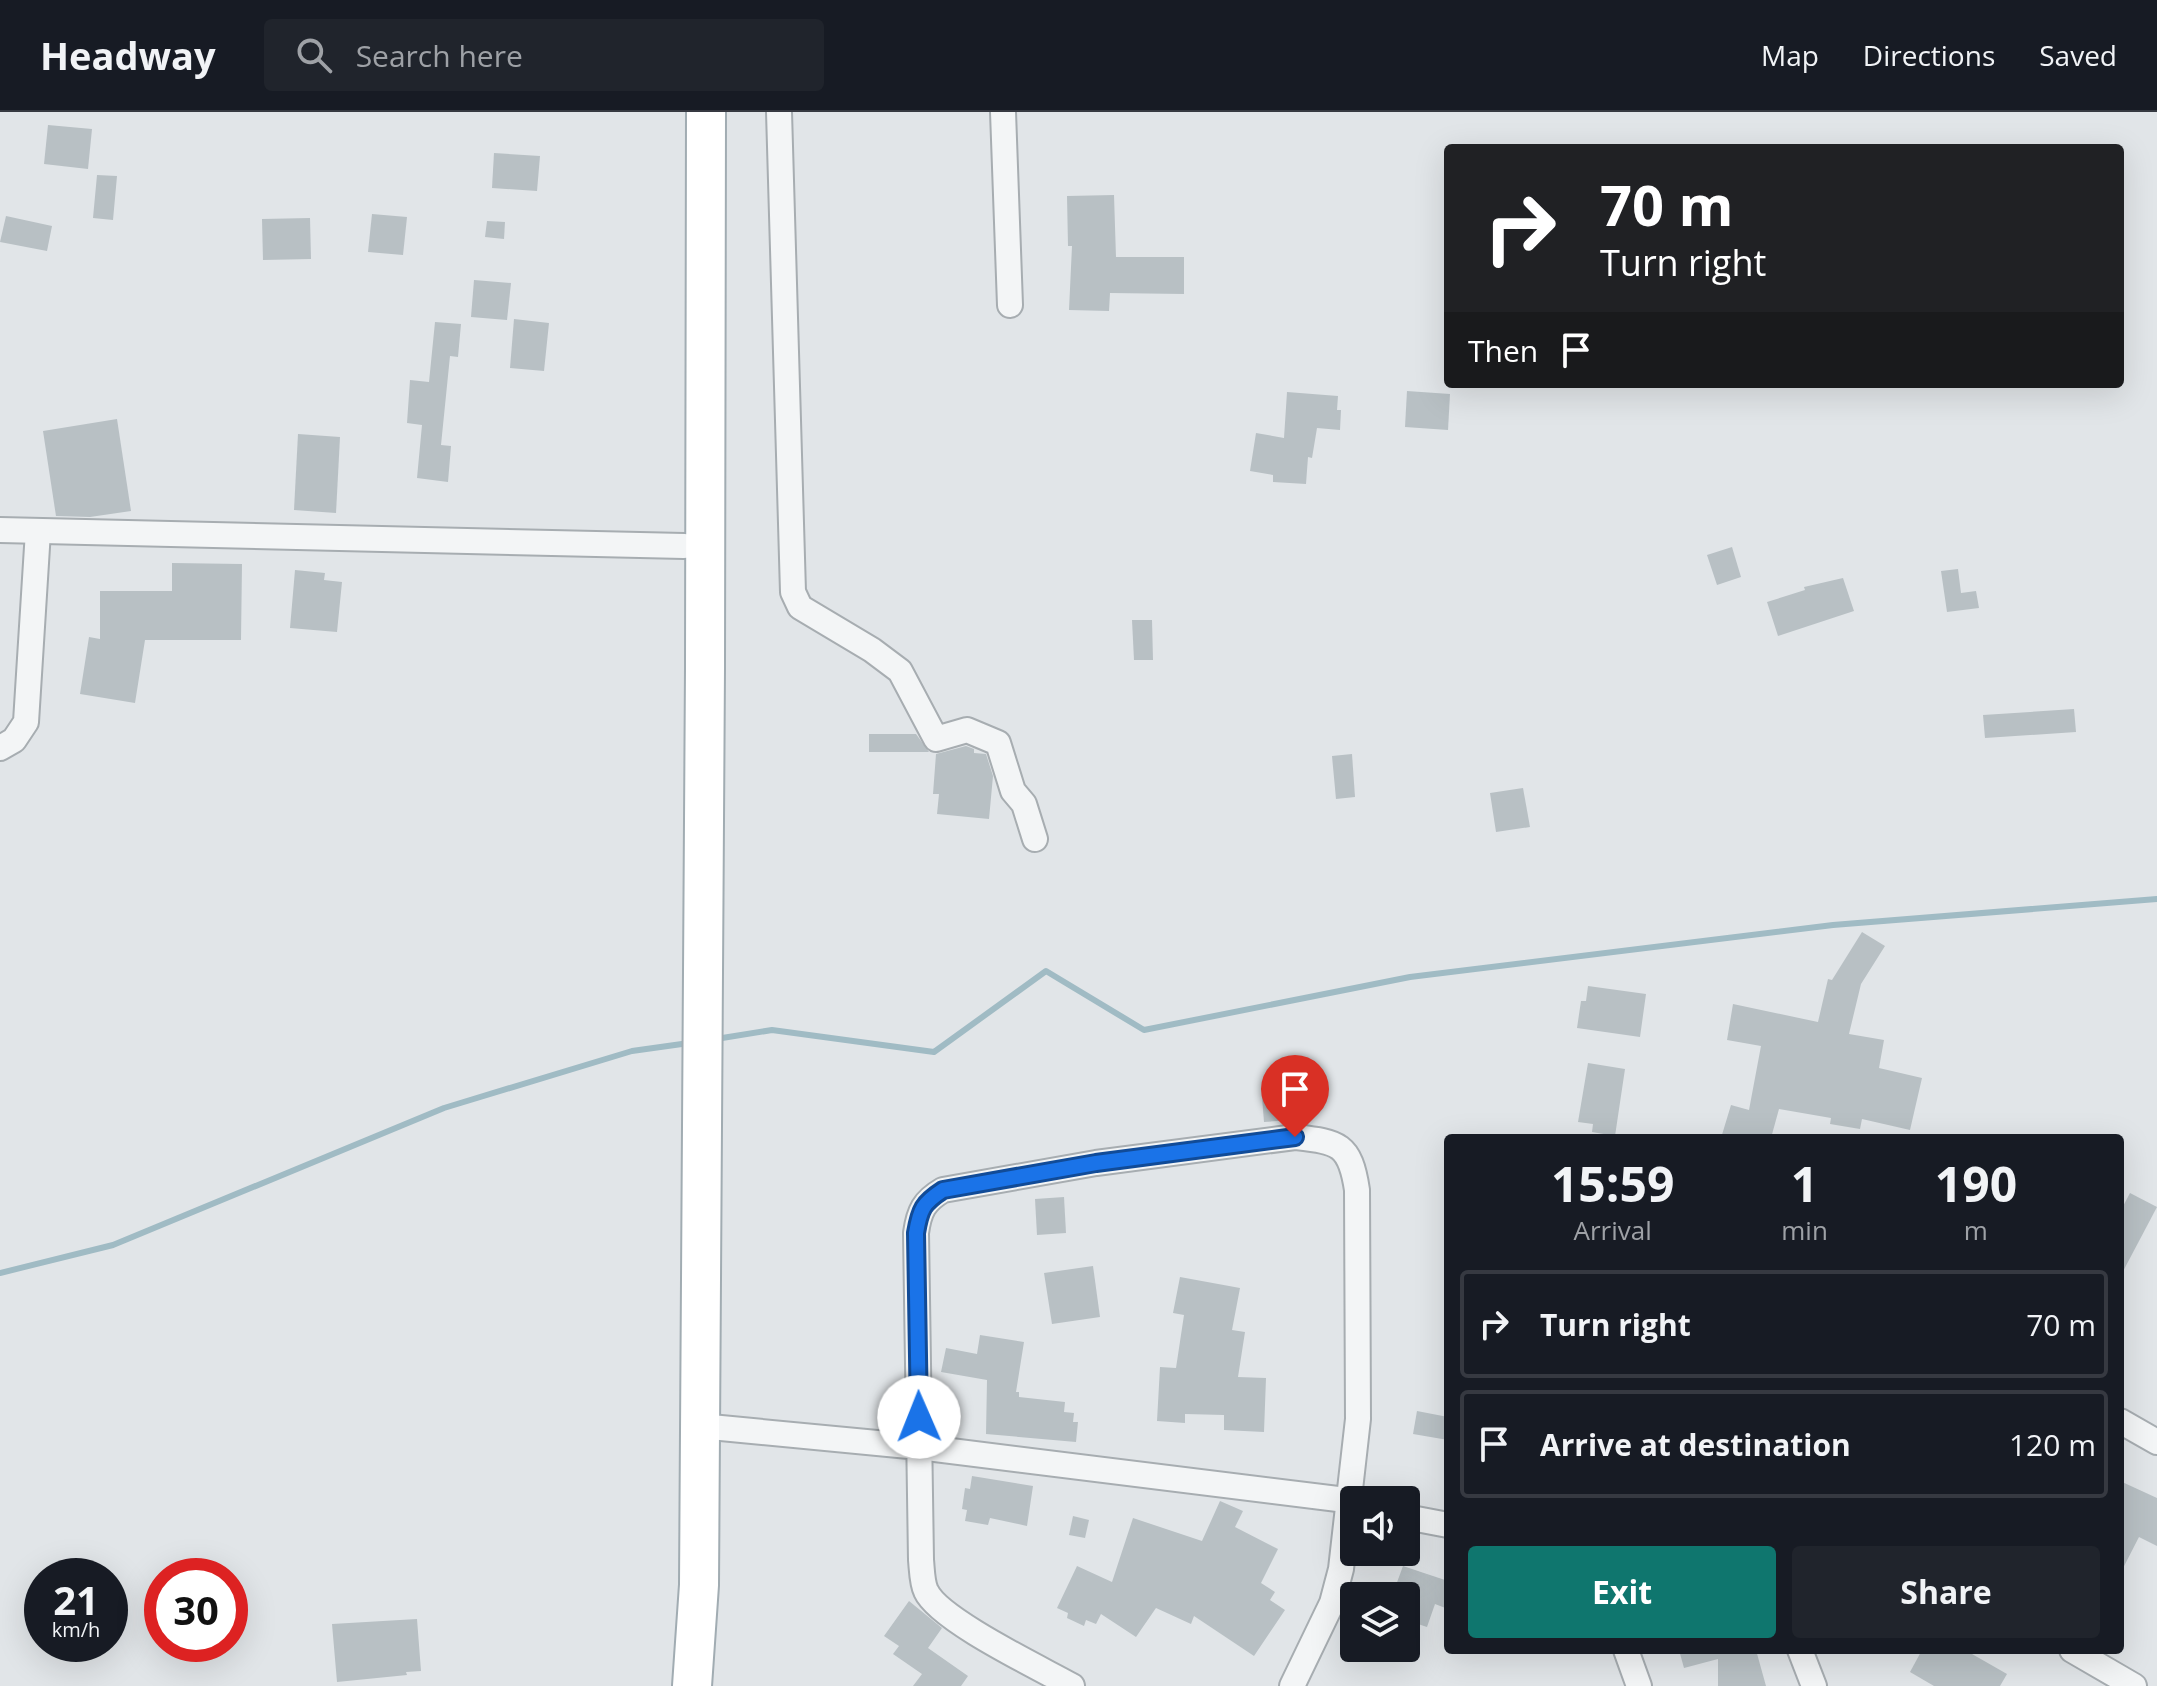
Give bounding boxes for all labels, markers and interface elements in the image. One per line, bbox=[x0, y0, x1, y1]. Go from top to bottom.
search box bbox=[264, 19, 824, 91]
text: Headway bbox=[40, 29, 216, 81]
icon: search bbox=[292, 33, 336, 77]
text: Search here bbox=[356, 35, 523, 76]
text: Map bbox=[1761, 36, 1819, 74]
text: Directions bbox=[1863, 36, 1995, 74]
text: Saved bbox=[2039, 36, 2117, 74]
text: 70 m bbox=[1600, 166, 1734, 242]
icon: right bbox=[1468, 176, 1572, 280]
text: Turn right bbox=[1600, 238, 1766, 287]
icon: arrive bbox=[1554, 328, 1598, 372]
text: Then bbox=[1468, 330, 1538, 371]
pin bbox=[1261, 1055, 1329, 1137]
icon: arrive bbox=[1273, 1067, 1317, 1111]
text: 15:59 bbox=[1551, 1151, 1674, 1216]
text: 1 bbox=[1791, 1151, 1818, 1216]
text: 190 bbox=[1935, 1151, 2017, 1216]
text: Arrival bbox=[1573, 1212, 1652, 1248]
text: min bbox=[1781, 1212, 1828, 1248]
text: m bbox=[1964, 1212, 1988, 1248]
icon: right bbox=[1472, 1302, 1516, 1346]
text: Turn right bbox=[1540, 1304, 1691, 1345]
text: 70 m bbox=[2026, 1304, 2096, 1345]
position arrow bbox=[877, 1375, 961, 1459]
icon: arrive bbox=[1472, 1422, 1516, 1466]
text: Arrive at destination bbox=[1540, 1424, 1851, 1465]
text: 120 m bbox=[2009, 1424, 2096, 1465]
map controls bbox=[1340, 1486, 1420, 1662]
button: sound bbox=[1340, 1486, 1420, 1566]
button: Exit bbox=[1468, 1546, 1776, 1638]
button: Share bbox=[1792, 1546, 2100, 1638]
speed limit sign: 30 bbox=[144, 1558, 248, 1662]
text: 21 bbox=[53, 1572, 99, 1627]
button: layers bbox=[1340, 1582, 1420, 1662]
text: km/h bbox=[52, 1616, 100, 1643]

